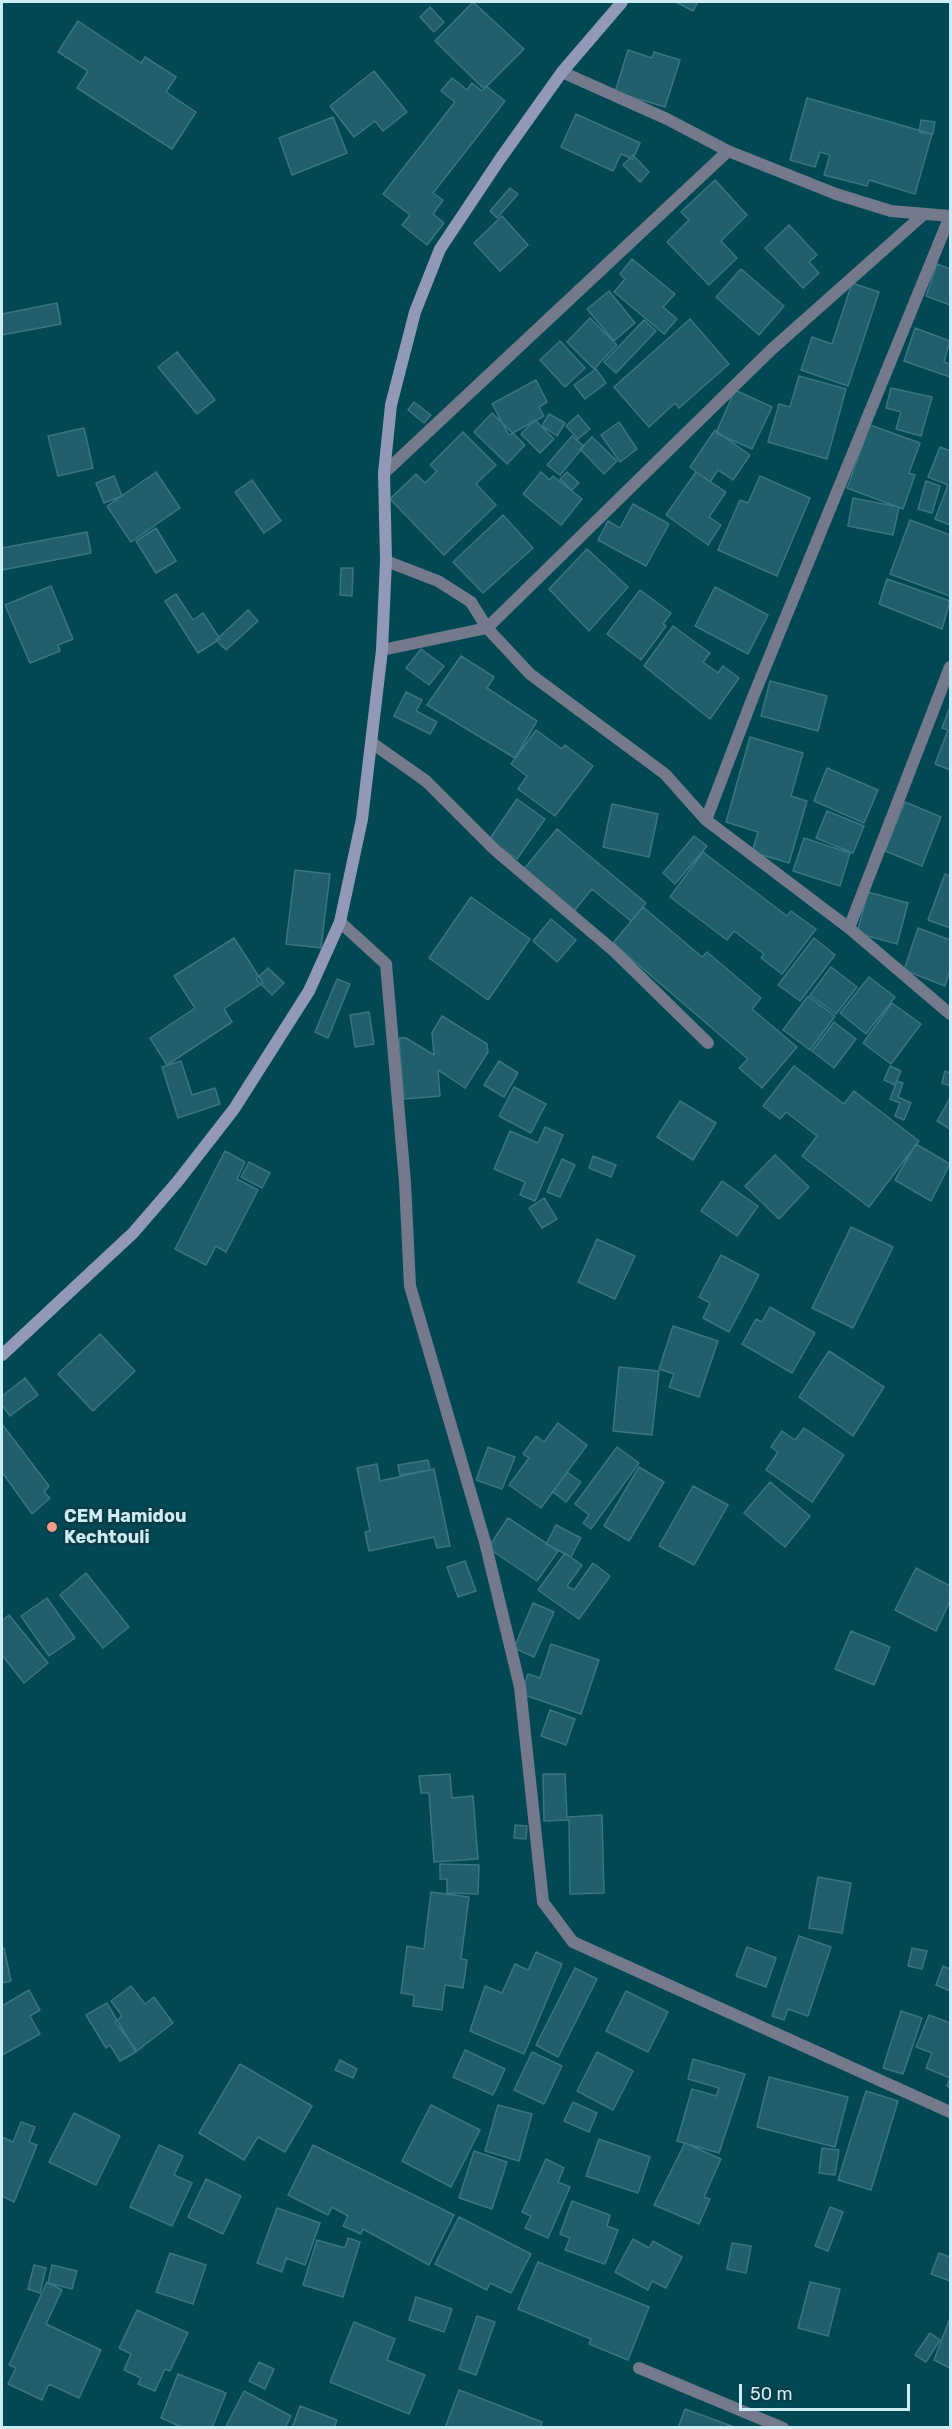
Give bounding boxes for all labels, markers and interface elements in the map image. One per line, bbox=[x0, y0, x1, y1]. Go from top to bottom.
place label: CEM Hamidou Kechtouli bbox=[64, 1506, 186, 1549]
marker: CEM Hamidou Kechtouli bbox=[45, 1520, 59, 1534]
scale bar bbox=[742, 2372, 913, 2410]
text: 50 m bbox=[750, 2383, 793, 2405]

